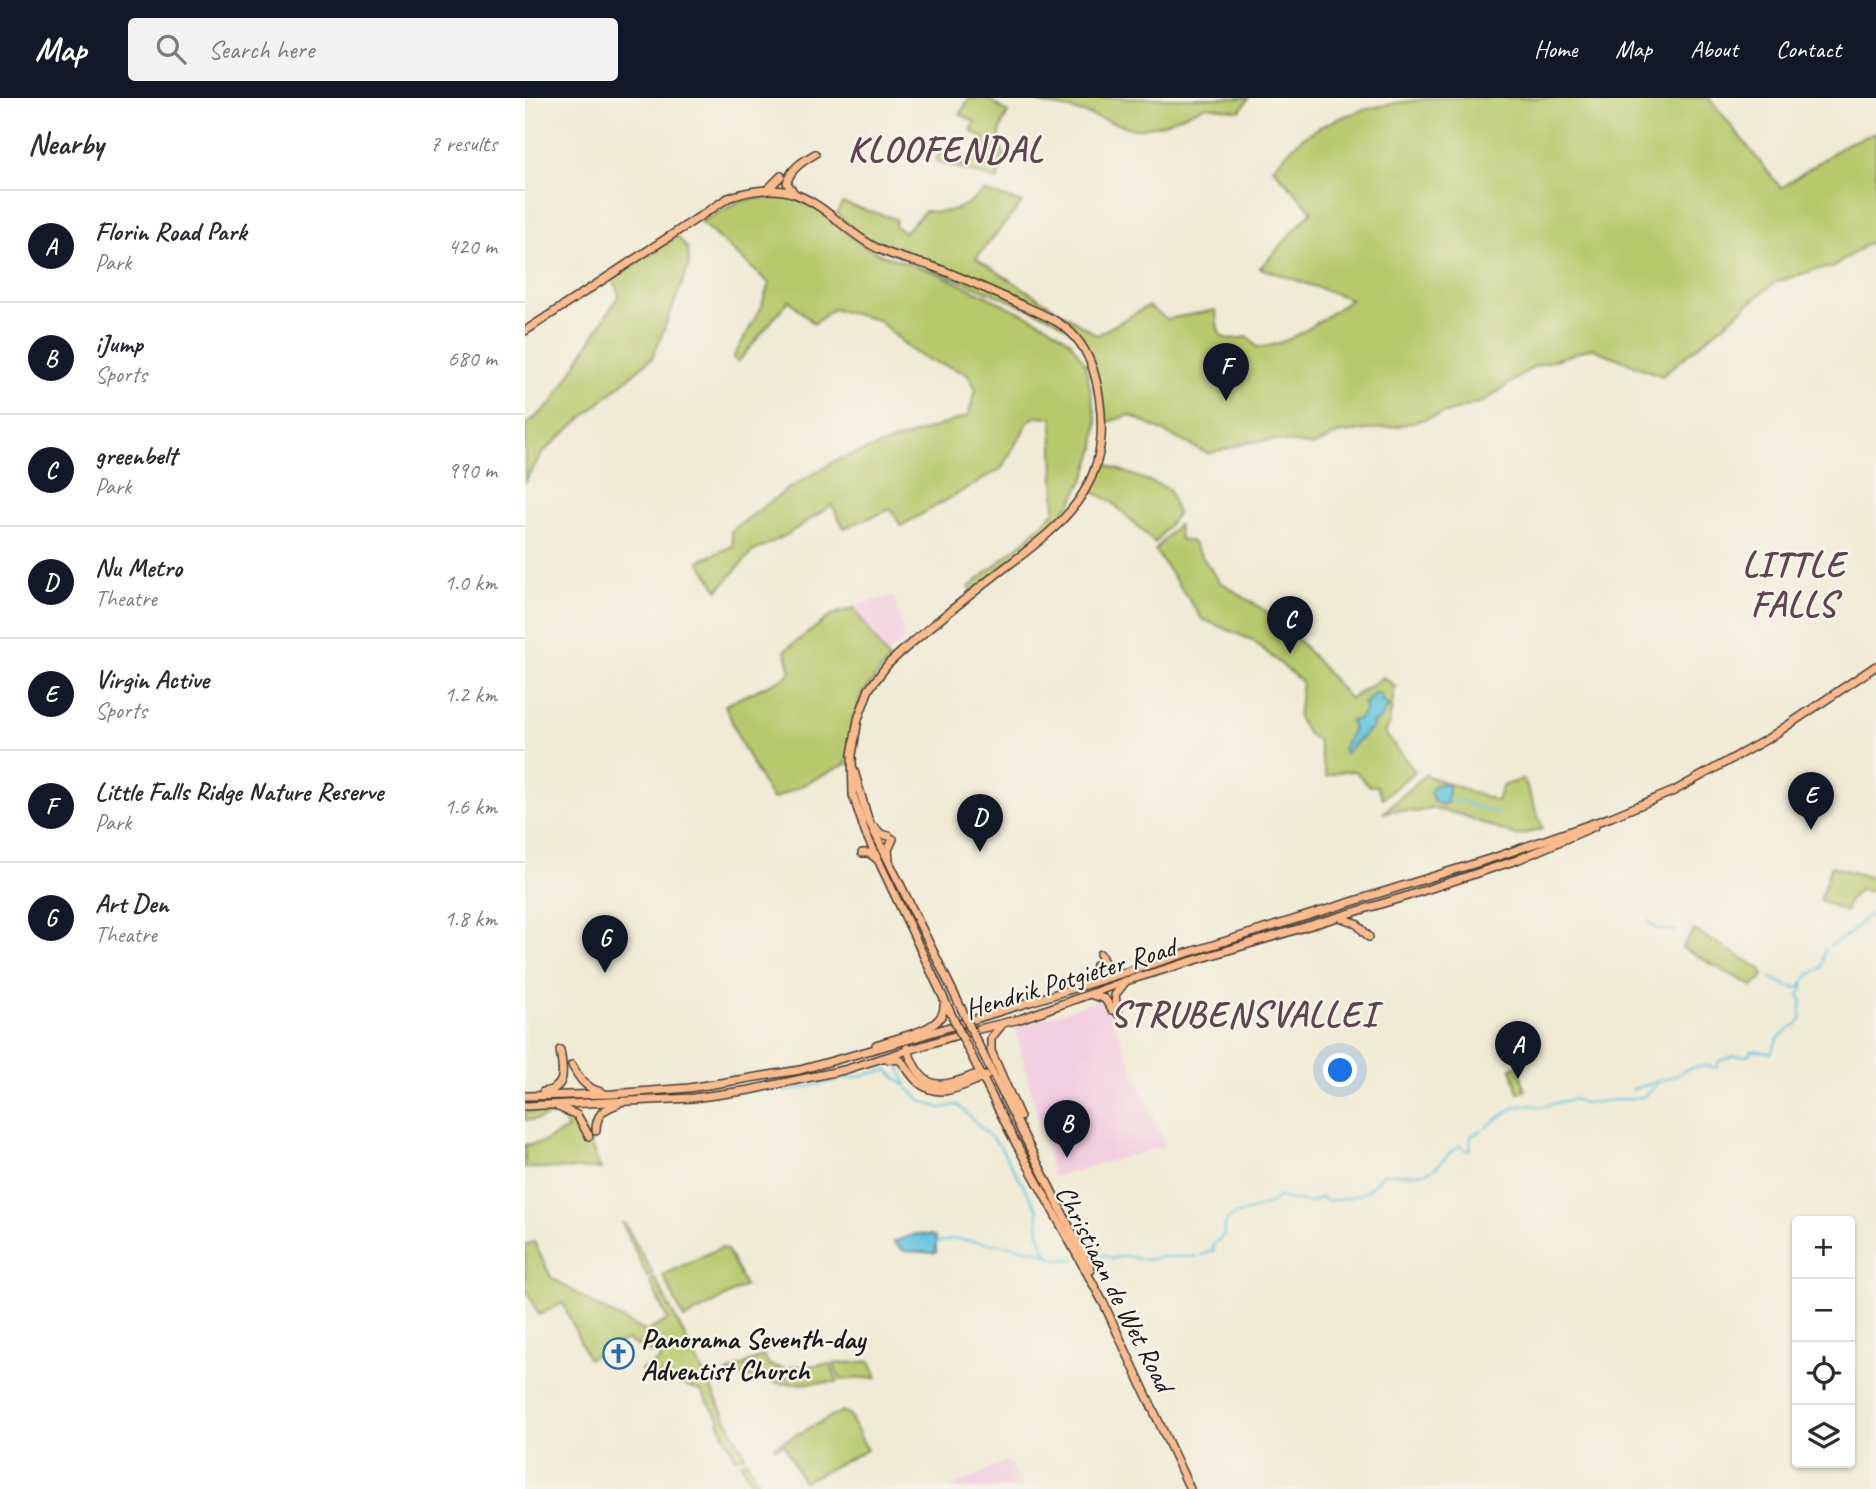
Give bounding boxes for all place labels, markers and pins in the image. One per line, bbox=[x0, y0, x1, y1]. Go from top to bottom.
pin: F bbox=[1203, 343, 1249, 401]
pin: C bbox=[1267, 596, 1313, 654]
pin: E bbox=[1788, 772, 1834, 830]
pin: D bbox=[957, 794, 1003, 852]
pin: G bbox=[582, 915, 628, 973]
pin: A bbox=[1495, 1021, 1541, 1079]
pin: B bbox=[1044, 1100, 1090, 1158]
place label: Panorama Seventh-day Adventist Church bbox=[641, 1321, 868, 1388]
church icon: Panorama Seventh-day Adventist Church bbox=[601, 1337, 635, 1371]

